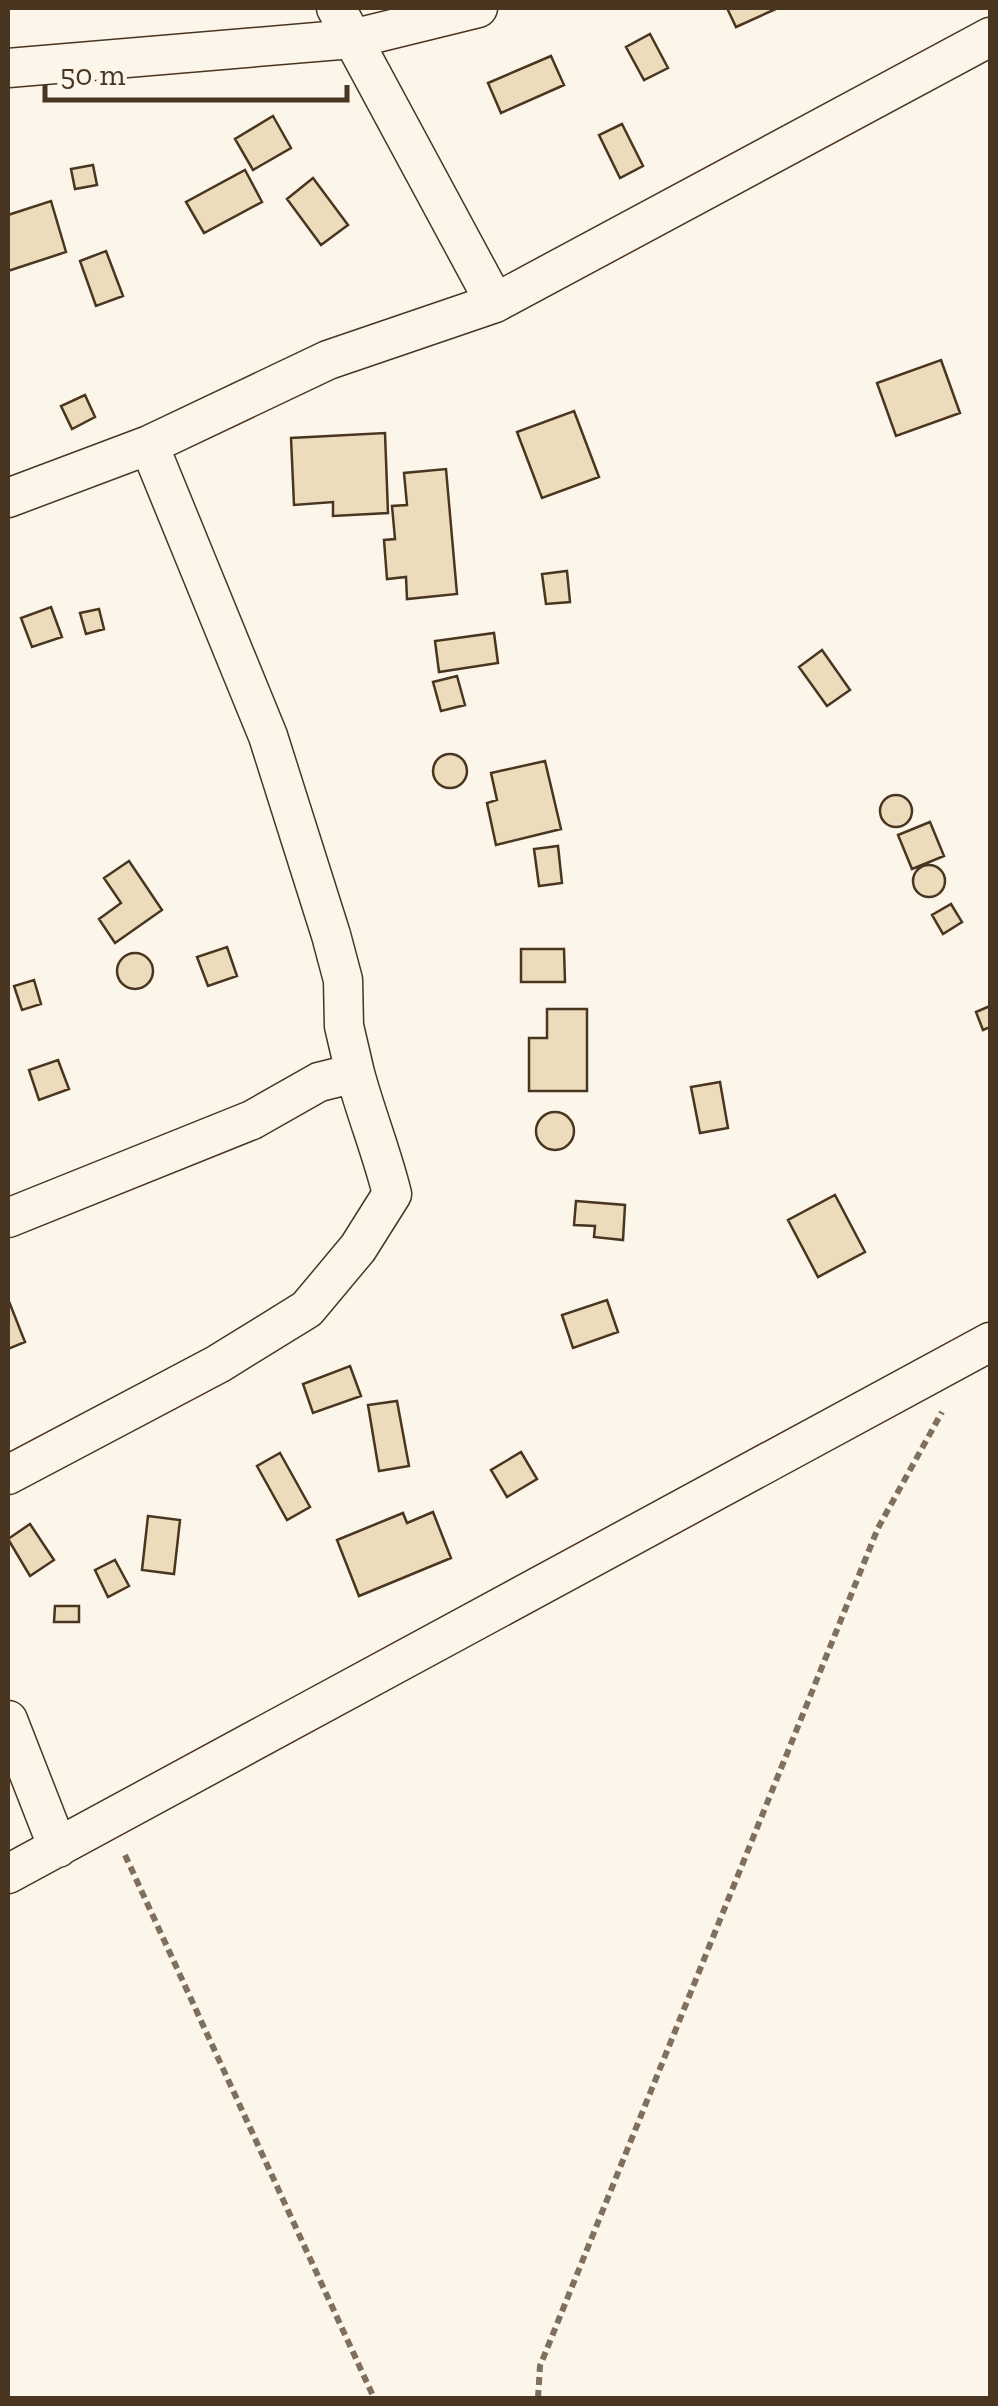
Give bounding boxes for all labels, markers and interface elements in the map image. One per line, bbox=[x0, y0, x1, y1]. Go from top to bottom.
scale bar bbox=[45, 40, 348, 102]
text: 50 m bbox=[60, 57, 125, 93]

